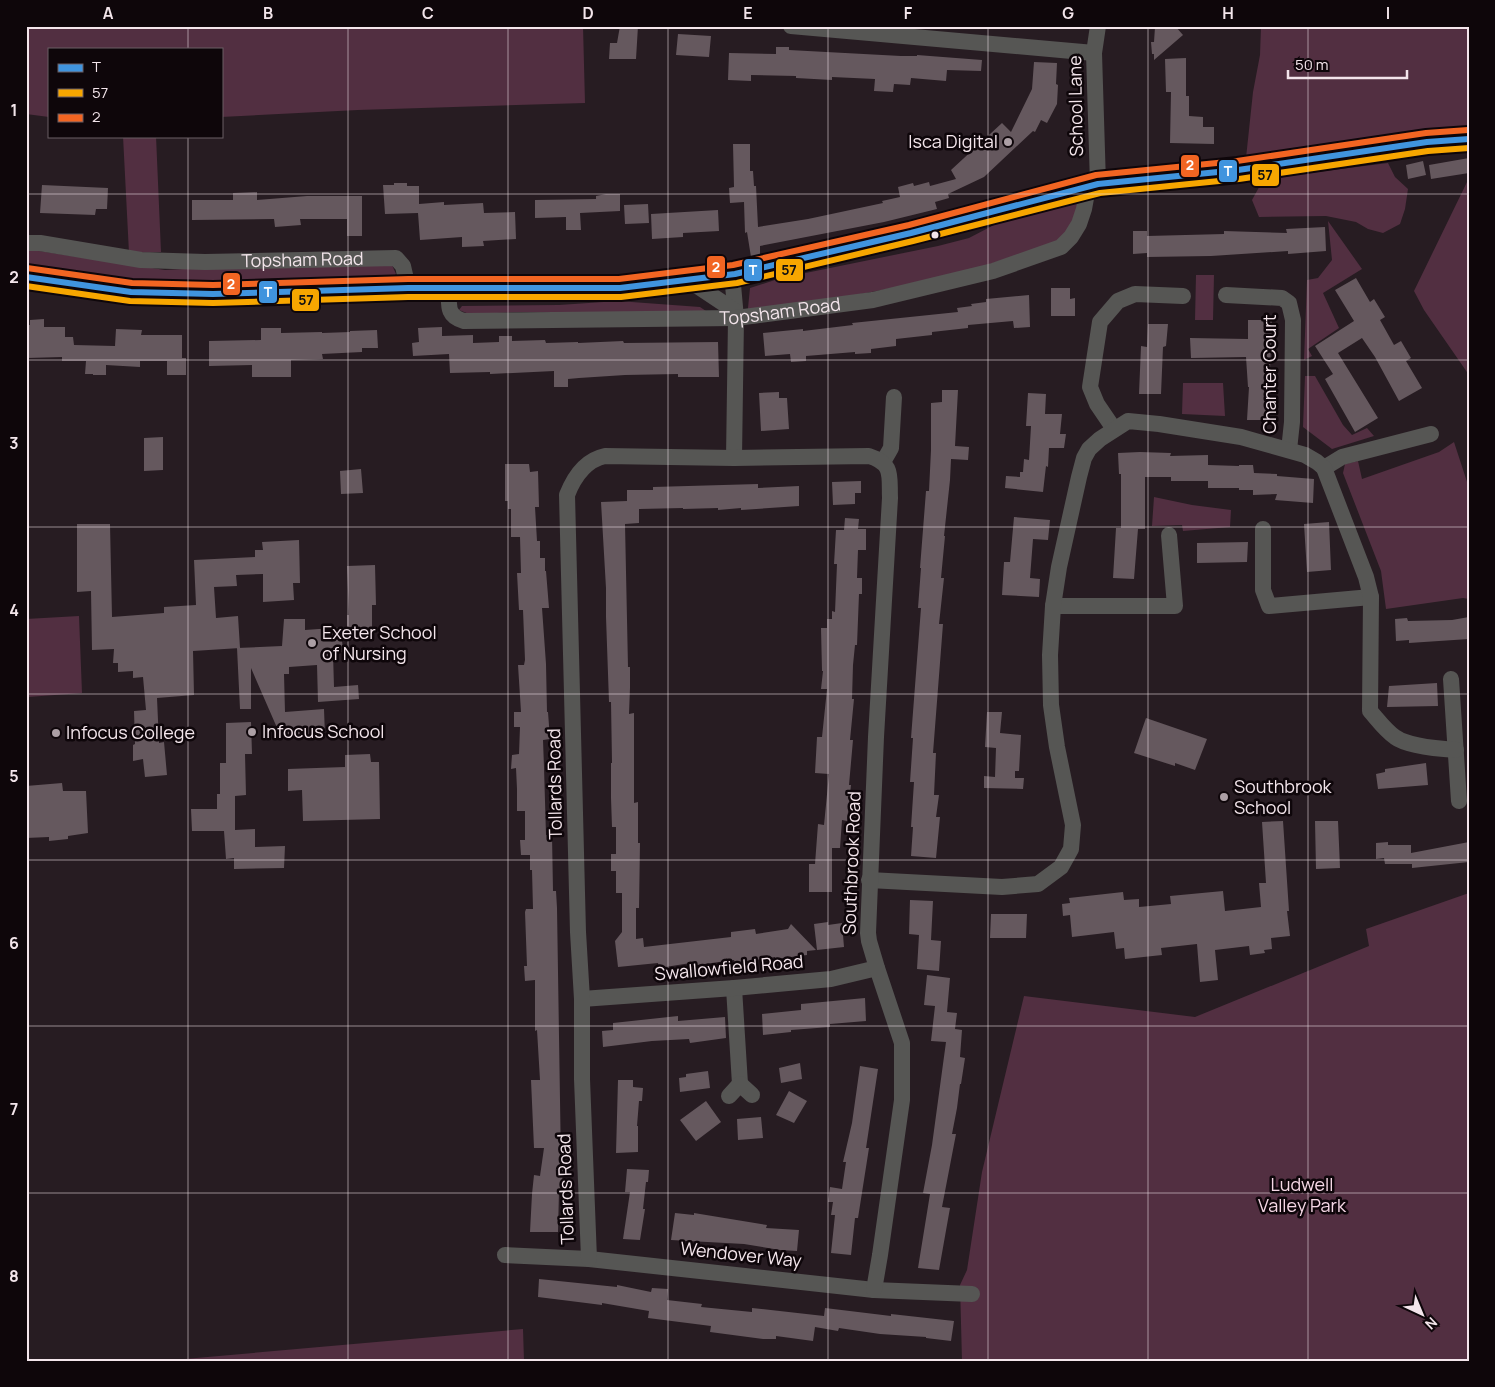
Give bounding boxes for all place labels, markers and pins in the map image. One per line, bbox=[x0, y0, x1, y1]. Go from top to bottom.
place label: Isca Digital bbox=[908, 129, 998, 153]
marker: Isca Digital bbox=[1002, 136, 1014, 148]
unlabelled marker bbox=[930, 230, 940, 240]
place label: Exeter School of Nursing bbox=[322, 620, 437, 665]
marker: Exeter School of Nursing bbox=[306, 637, 318, 649]
place label: Infocus School bbox=[262, 719, 385, 743]
place label: Infocus College bbox=[66, 720, 195, 744]
marker: Infocus School bbox=[246, 726, 258, 738]
marker: Infocus College bbox=[50, 727, 62, 739]
place label: Southbrook School bbox=[1234, 774, 1333, 819]
marker: Southbrook School bbox=[1218, 791, 1230, 803]

